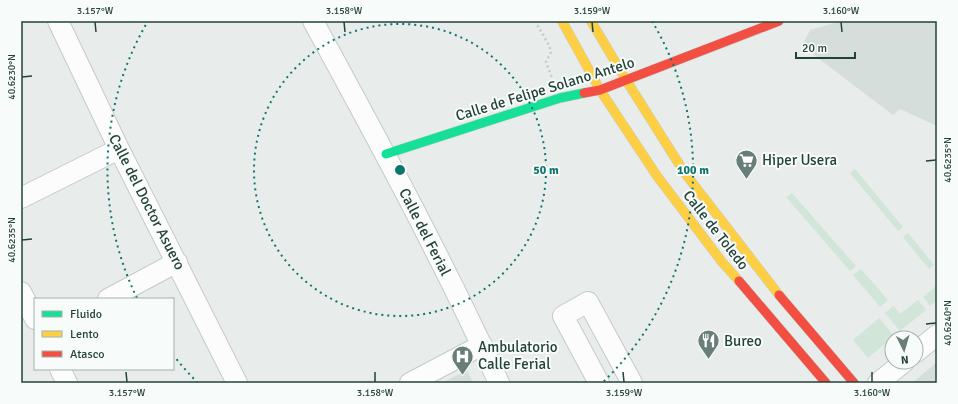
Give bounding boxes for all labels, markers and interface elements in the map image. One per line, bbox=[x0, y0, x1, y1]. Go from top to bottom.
text: 3.157°W bbox=[77, 5, 114, 17]
text: 3.158°W bbox=[326, 5, 363, 17]
text: 3.159°W bbox=[574, 5, 611, 17]
text: 3.160°W bbox=[823, 5, 860, 17]
scale bar bbox=[796, 34, 855, 60]
text: 20 m bbox=[802, 41, 827, 56]
street label: Calle de Felipe Solano Antelo bbox=[453, 53, 637, 125]
text: 40.6230°N bbox=[6, 54, 18, 100]
street label: Calle del Doctor Asuero bbox=[105, 131, 189, 273]
text: 40.6235°N bbox=[942, 137, 954, 183]
supermarket icon: Hiper Usera bbox=[733, 147, 759, 180]
place label: Hiper Usera bbox=[762, 151, 837, 169]
centre of rings bbox=[393, 163, 407, 177]
text: 50 m bbox=[533, 163, 559, 178]
text: 100 m bbox=[677, 163, 709, 178]
street label: Calle del Ferial bbox=[395, 185, 455, 279]
street label: Calle de Toledo bbox=[679, 187, 753, 274]
text: 40.6235°N bbox=[6, 217, 18, 263]
legend bbox=[34, 298, 174, 370]
text: 40.6240°N bbox=[942, 300, 954, 346]
text: Fluido bbox=[70, 307, 102, 322]
text: Lento bbox=[70, 327, 99, 342]
restaurant icon: Bureo bbox=[696, 328, 722, 361]
north arrow bbox=[884, 330, 924, 370]
place label: Bureo bbox=[724, 332, 762, 350]
place label: Ambulatorio Calle Ferial bbox=[478, 338, 558, 373]
hospital icon: Ambulatorio Calle Ferial bbox=[449, 343, 475, 376]
text: Atasco bbox=[70, 347, 105, 362]
text: N bbox=[900, 353, 909, 366]
text: 3.157°W bbox=[109, 387, 146, 399]
text: 3.158°W bbox=[357, 387, 394, 399]
text: 3.159°W bbox=[606, 387, 643, 399]
text: 3.160°W bbox=[854, 387, 891, 399]

